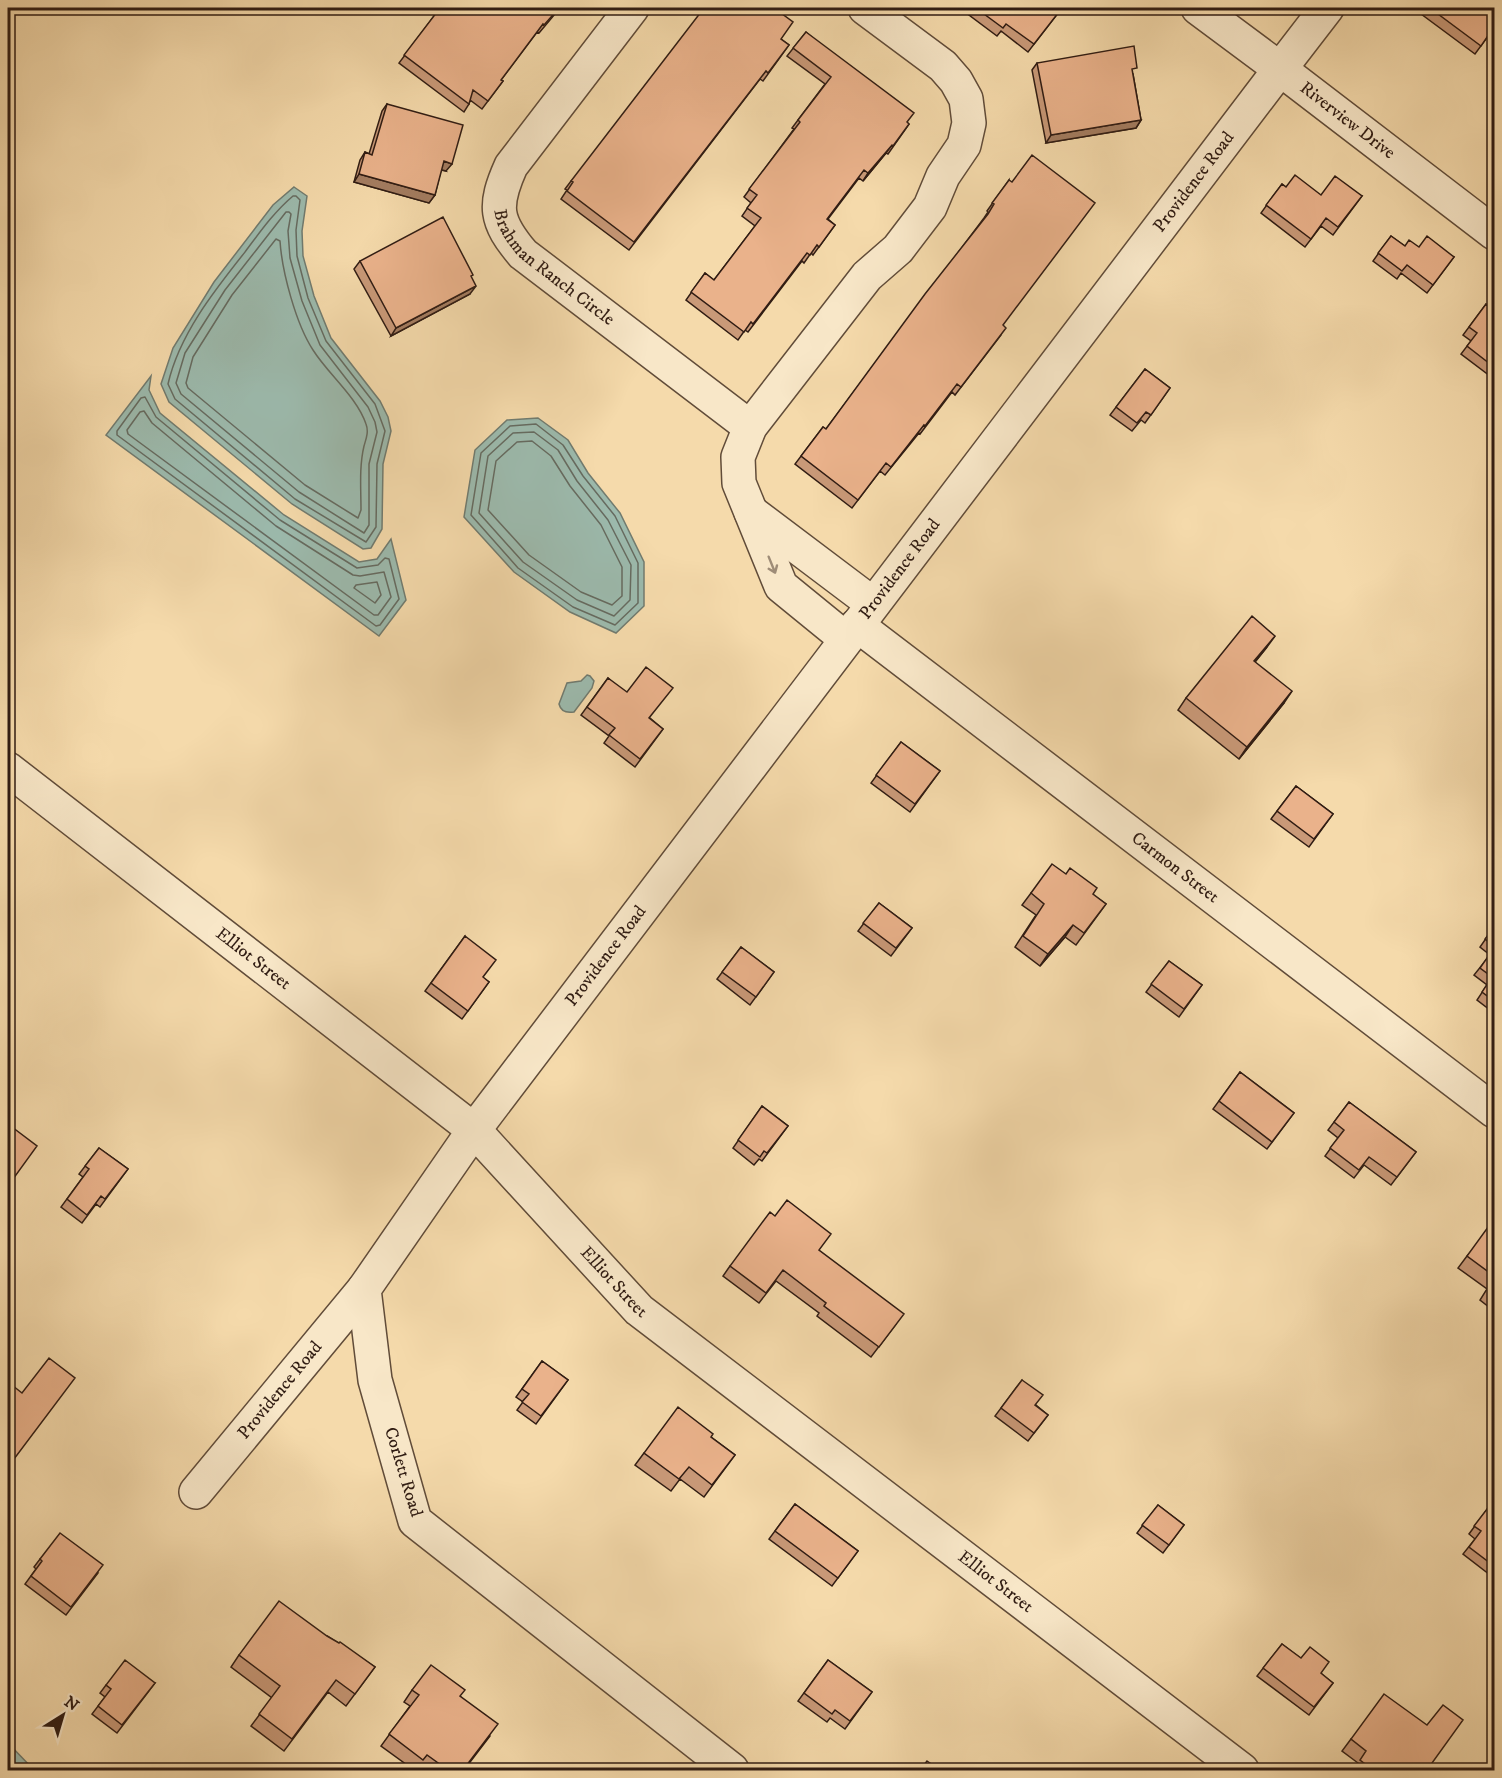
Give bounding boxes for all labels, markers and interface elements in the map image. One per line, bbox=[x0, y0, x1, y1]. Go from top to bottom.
street label: Riverview Drive bbox=[1295, 77, 1399, 164]
street label: Providence Road bbox=[1149, 127, 1239, 237]
street label: Brahman Ranch Circle bbox=[488, 207, 619, 331]
street label: Providence Road bbox=[855, 514, 945, 624]
one-way arrow bbox=[767, 555, 778, 573]
street label: Carmon Street bbox=[1127, 827, 1223, 908]
street label: Providence Road bbox=[561, 901, 651, 1011]
street label: Elliot Street bbox=[211, 923, 295, 995]
street label: Elliot Street bbox=[575, 1242, 651, 1323]
street label: Providence Road bbox=[233, 1337, 327, 1444]
street label: Corlett Road bbox=[379, 1424, 427, 1520]
street label: Elliot Street bbox=[953, 1546, 1038, 1618]
north arrow bbox=[33, 1685, 93, 1745]
text: N bbox=[60, 1692, 83, 1716]

